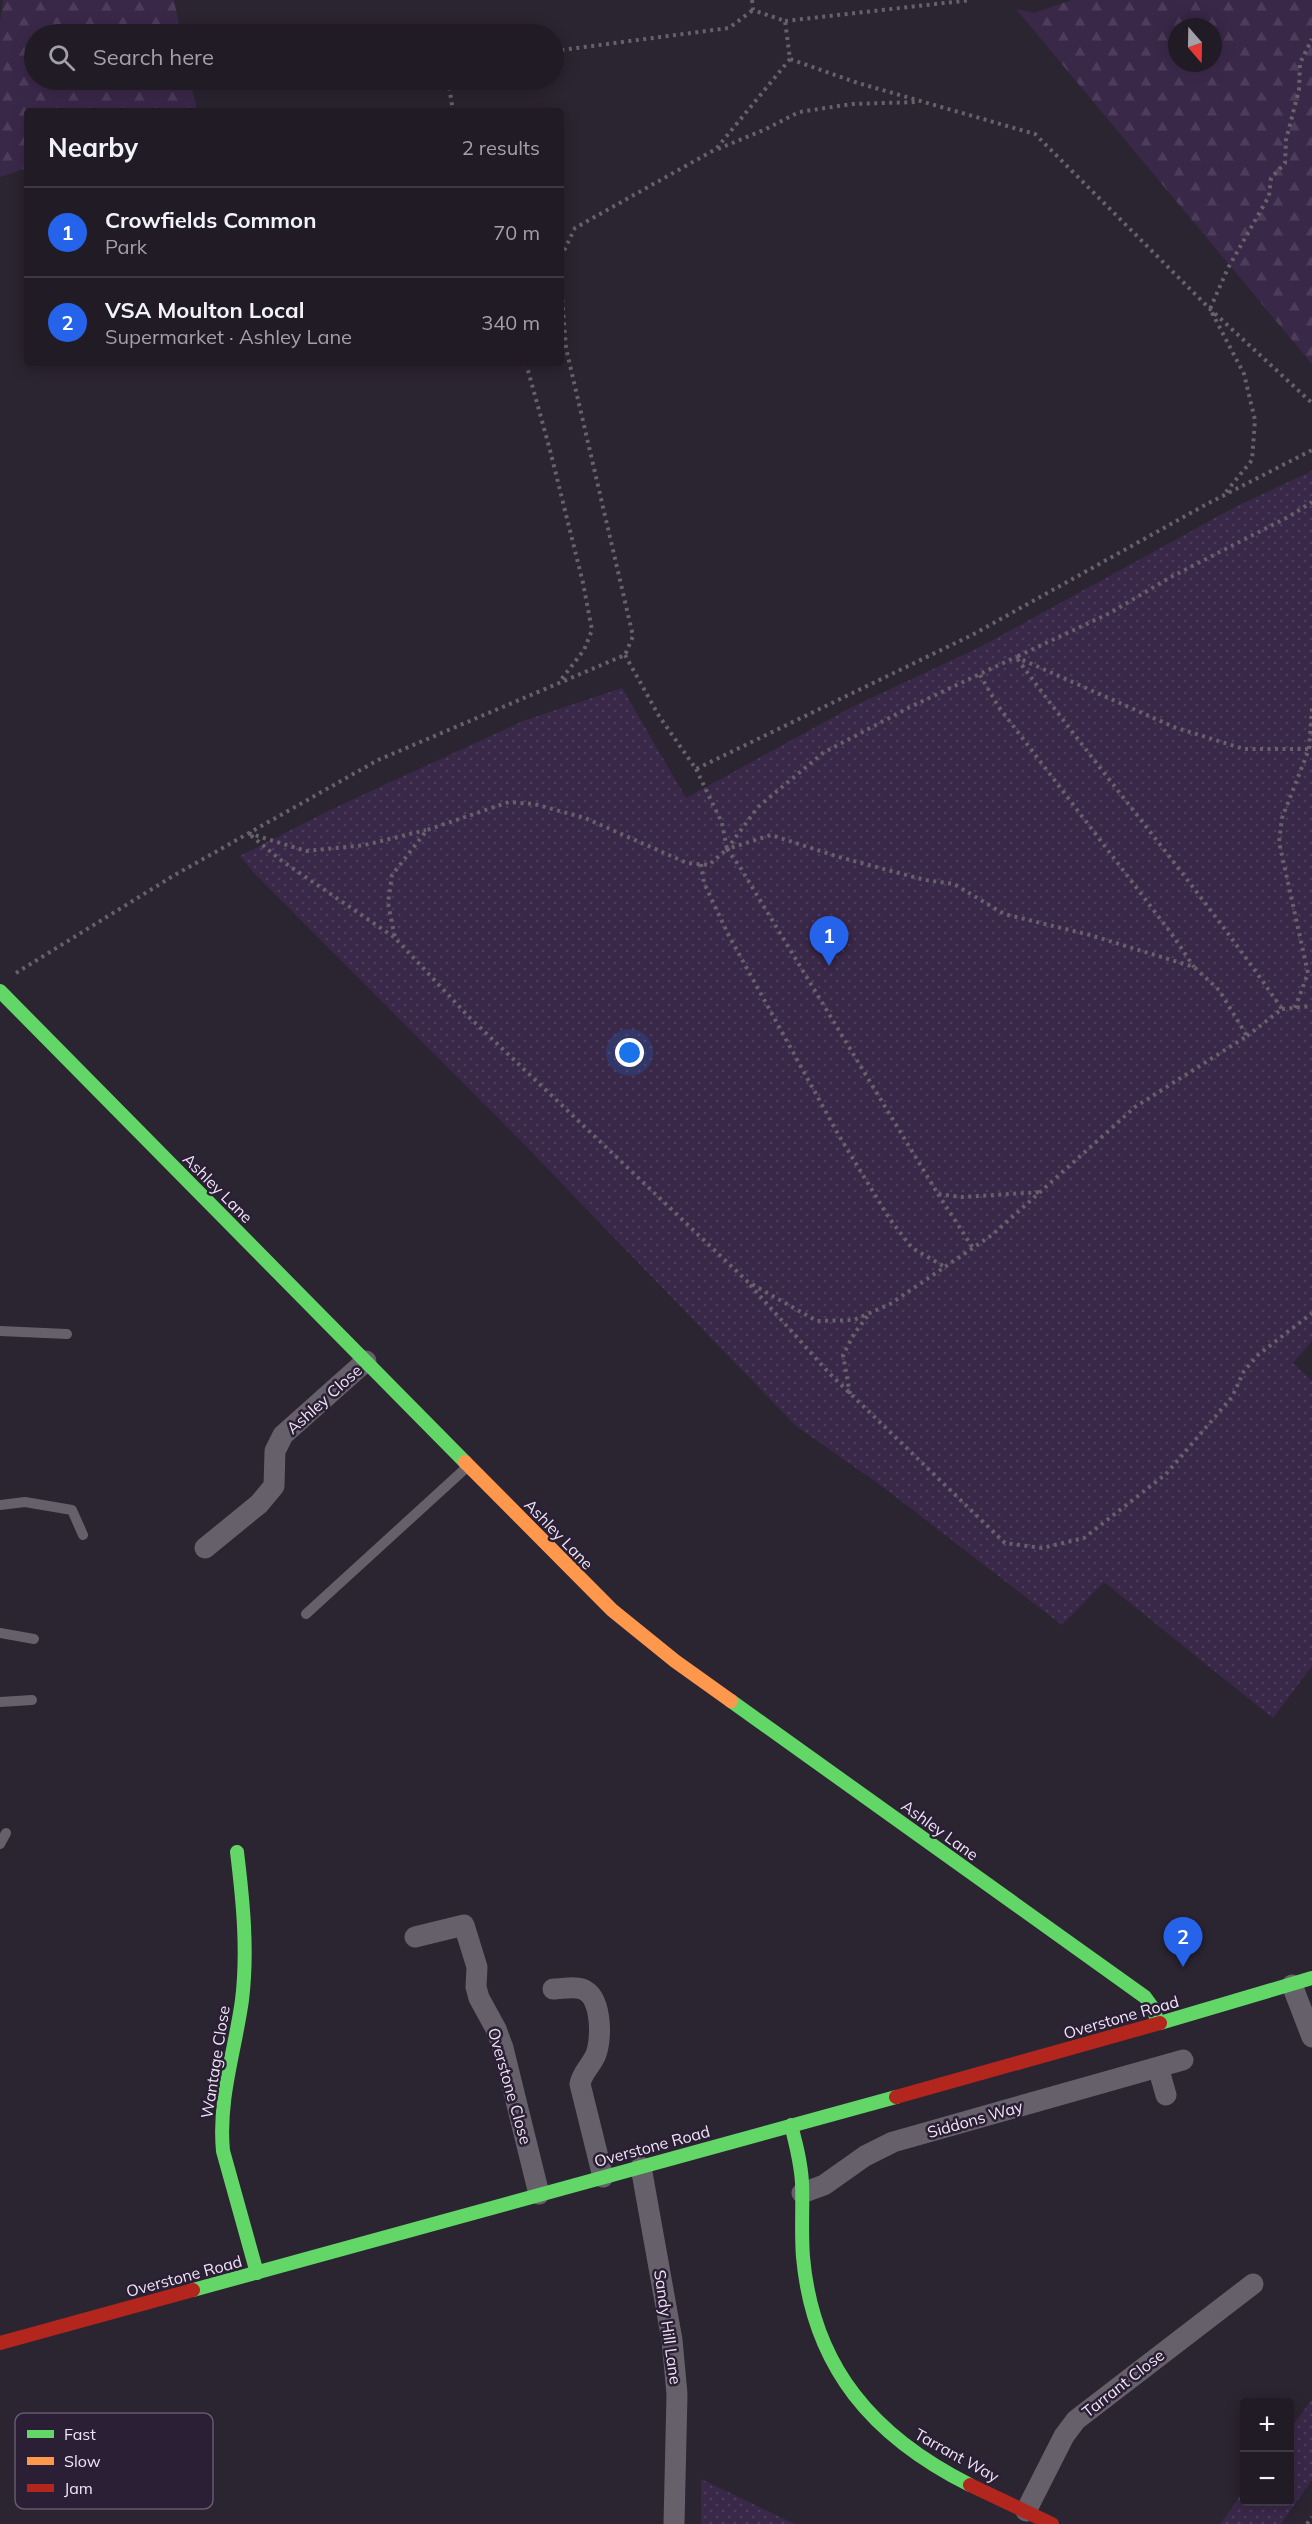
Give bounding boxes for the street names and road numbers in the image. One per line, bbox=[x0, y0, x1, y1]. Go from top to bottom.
street label: Ashley Lane bbox=[179, 1149, 257, 1227]
street label: Ashley Close bbox=[282, 1360, 366, 1438]
street label: Ashley Lane bbox=[520, 1495, 598, 1573]
street label: Ashley Lane bbox=[898, 1795, 982, 1865]
street label: Overstone Road bbox=[1061, 1991, 1181, 2043]
street label: Wantage Close bbox=[196, 2004, 234, 2120]
street label: Overstone Close bbox=[484, 2025, 536, 2147]
street label: Siddons Way bbox=[925, 2096, 1026, 2142]
street label: Overstone Road bbox=[592, 2121, 712, 2171]
street label: Overstone Road bbox=[124, 2251, 244, 2301]
street label: Sandy Hill Lane bbox=[650, 2268, 686, 2386]
street label: Tarrant Close bbox=[1078, 2345, 1168, 2421]
street label: Tarrant Way bbox=[911, 2424, 1003, 2487]

